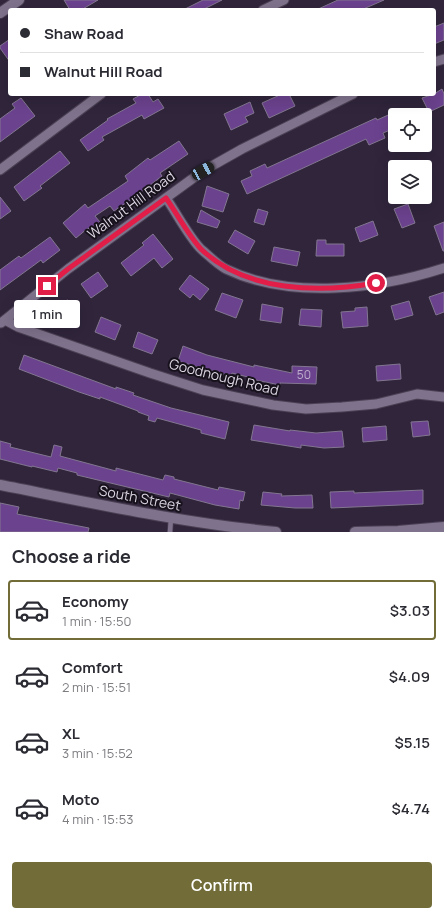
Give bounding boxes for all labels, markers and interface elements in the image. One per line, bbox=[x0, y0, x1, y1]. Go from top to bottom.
text: Shaw Road bbox=[44, 23, 124, 44]
text: Walnut Hill Road bbox=[44, 61, 163, 82]
map controls bbox=[388, 108, 432, 204]
button: locate bbox=[388, 108, 432, 152]
car bbox=[190, 160, 216, 182]
button: layers bbox=[388, 160, 432, 204]
street label: Walnut Hill Road bbox=[83, 166, 178, 243]
route start bbox=[367, 274, 385, 292]
route end bbox=[38, 277, 56, 295]
callout: 1 min bbox=[14, 300, 80, 328]
text: 1 min bbox=[32, 305, 63, 323]
street label: Goodnough Road bbox=[167, 354, 281, 399]
house number: 50 bbox=[297, 366, 311, 383]
street label: South Street bbox=[98, 480, 183, 515]
text: Choose a ride bbox=[12, 544, 131, 568]
text: Economy bbox=[62, 591, 129, 612]
icon: car bbox=[14, 592, 50, 628]
text: $3.03 bbox=[390, 600, 430, 621]
text: 1 min · 15:50 bbox=[62, 612, 132, 630]
text: Comfort bbox=[62, 657, 123, 678]
icon: car bbox=[14, 658, 50, 694]
text: $4.09 bbox=[389, 666, 430, 687]
text: 2 min · 15:51 bbox=[62, 678, 131, 696]
text: XL bbox=[62, 723, 80, 744]
icon: car bbox=[14, 724, 50, 760]
text: $5.15 bbox=[394, 732, 430, 753]
text: 3 min · 15:52 bbox=[62, 744, 133, 762]
text: Moto bbox=[62, 789, 99, 810]
icon: car bbox=[14, 790, 50, 826]
text: $4.74 bbox=[391, 798, 430, 819]
text: 4 min · 15:53 bbox=[62, 810, 133, 828]
button: Confirm bbox=[12, 862, 432, 908]

